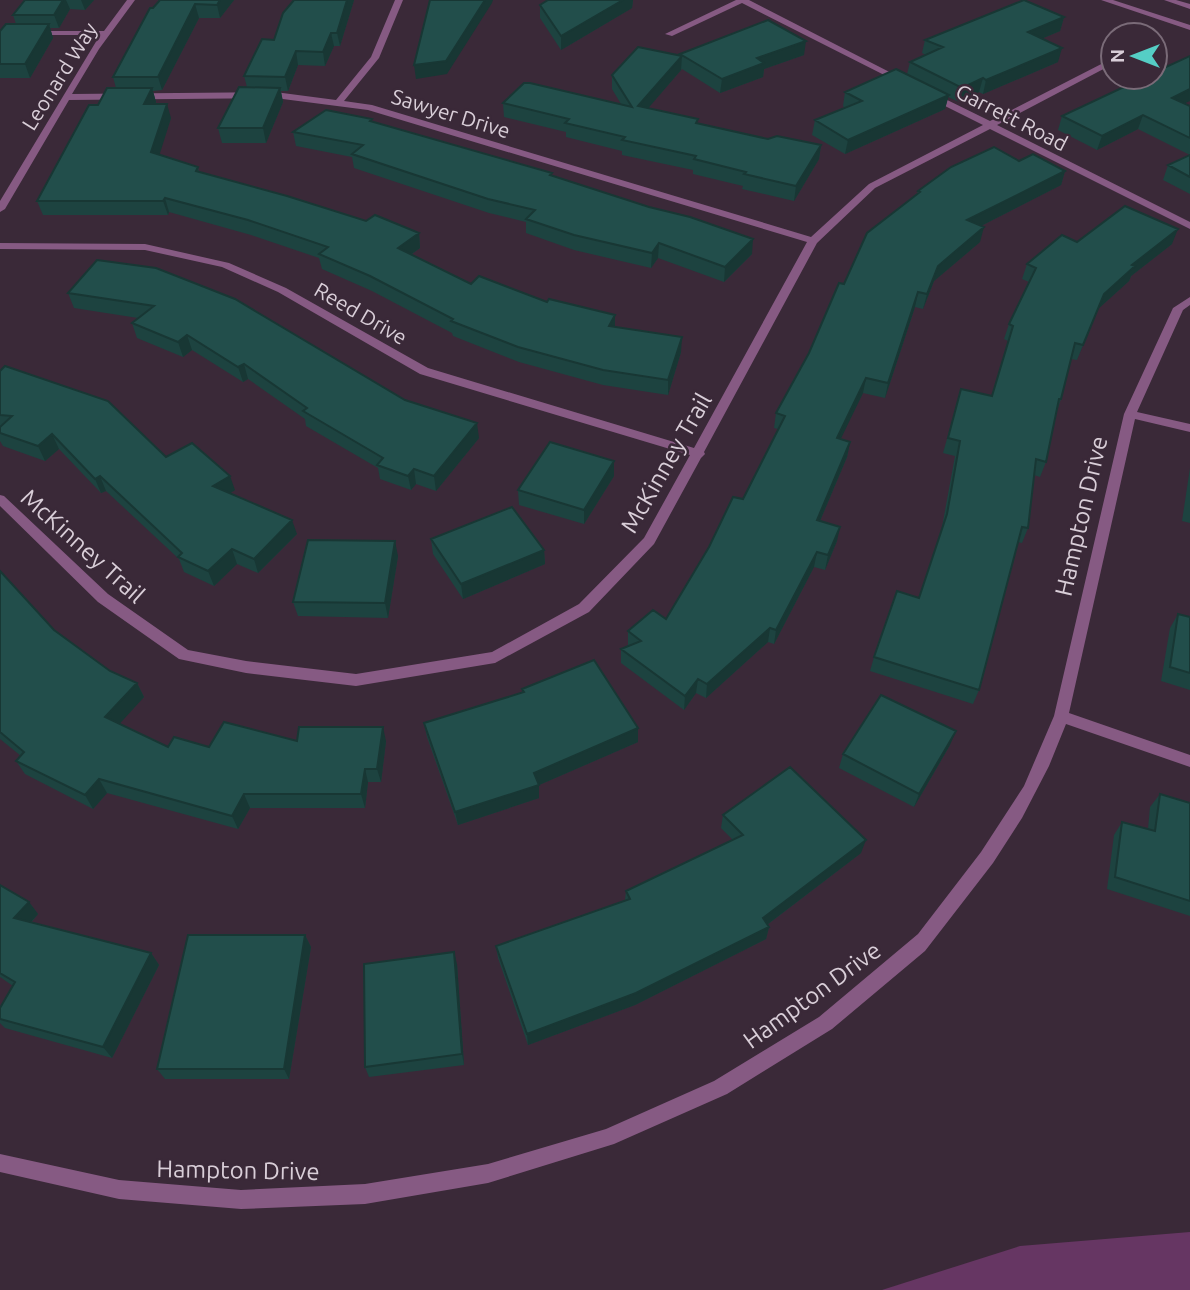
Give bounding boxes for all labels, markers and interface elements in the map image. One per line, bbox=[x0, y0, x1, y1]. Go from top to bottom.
street label: Leonard Way bbox=[16, 18, 102, 134]
north arrow bbox=[1099, 21, 1169, 91]
text: N bbox=[1106, 49, 1128, 63]
street label: Garrett Road bbox=[952, 79, 1072, 155]
street label: Sawyer Drive bbox=[389, 84, 513, 142]
street label: Reed Drive bbox=[310, 277, 412, 349]
street label: McKinney Trail bbox=[615, 388, 717, 538]
street label: Hampton Drive bbox=[1049, 433, 1113, 599]
street label: McKinney Trail bbox=[16, 484, 150, 608]
street label: Hampton Drive bbox=[738, 936, 886, 1054]
street label: Hampton Drive bbox=[156, 1155, 320, 1185]

